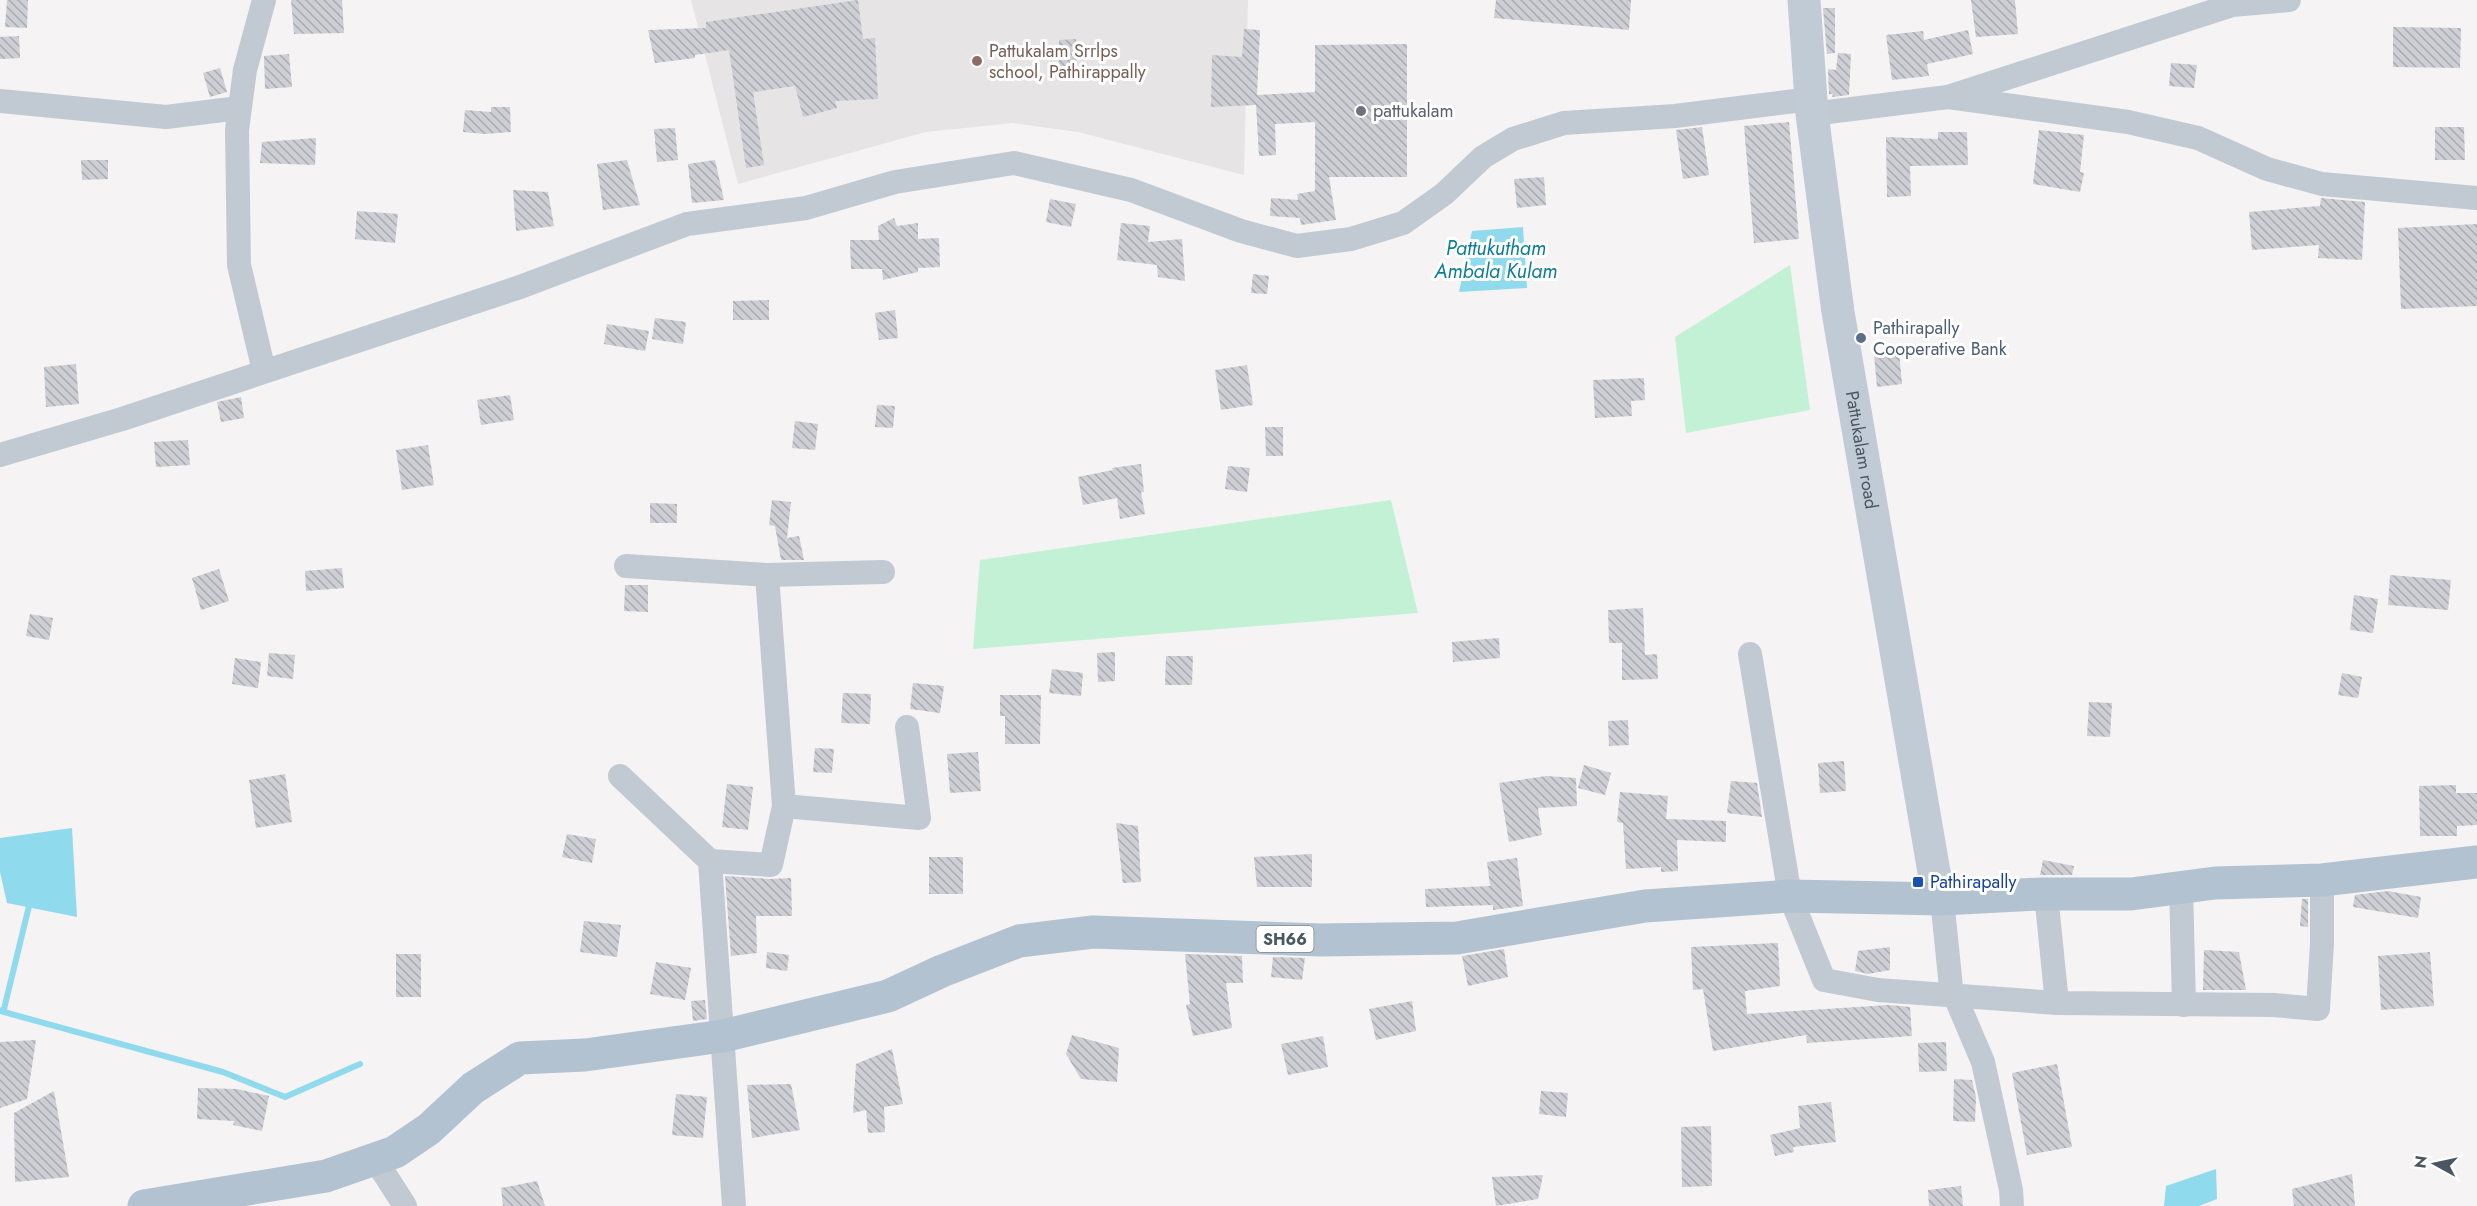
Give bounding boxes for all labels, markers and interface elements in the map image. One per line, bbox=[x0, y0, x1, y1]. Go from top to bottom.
place label: Pattukalam Srrlps school, Pathirappally bbox=[989, 38, 1146, 85]
marker: Pattukalam Srrlps school, Pathirappally bbox=[970, 54, 984, 68]
place label: pattukalam bbox=[1373, 98, 1453, 124]
marker: pattukalam bbox=[1354, 104, 1368, 118]
water label: Pattukutham Ambala Kulam bbox=[1434, 234, 1557, 286]
place label: Pathirapally Cooperative Bank bbox=[1873, 315, 2007, 362]
marker: Pathirapally Cooperative Bank bbox=[1854, 331, 1868, 345]
street label: Pattukalam road bbox=[1839, 389, 1885, 511]
place label: Pathirapally bbox=[1930, 869, 2016, 895]
marker: Pathirapally bbox=[1911, 875, 1925, 889]
road number: SH66 bbox=[1256, 926, 1314, 952]
north arrow bbox=[2405, 1134, 2465, 1194]
text: N bbox=[2408, 1154, 2433, 1170]

